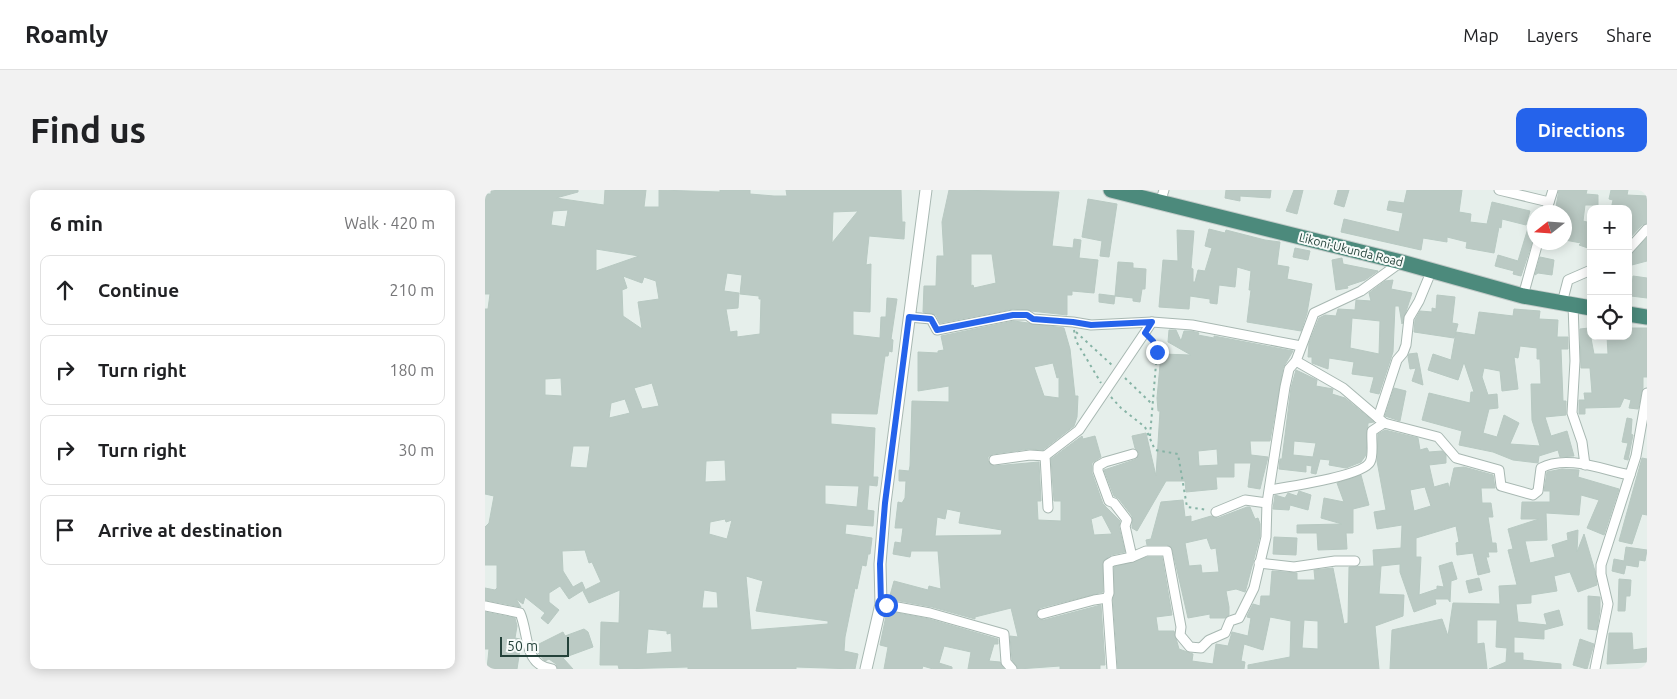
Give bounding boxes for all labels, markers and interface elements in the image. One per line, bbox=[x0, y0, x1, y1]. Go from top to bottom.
text: Roamly bbox=[25, 21, 108, 48]
text: Map bbox=[1463, 25, 1499, 45]
text: Layers bbox=[1527, 25, 1578, 45]
text: Share bbox=[1606, 25, 1652, 45]
button: Directions bbox=[1516, 108, 1647, 152]
text: Find us bbox=[30, 110, 146, 150]
north arrow bbox=[1527, 205, 1572, 250]
map controls bbox=[1587, 205, 1632, 340]
button: + bbox=[1587, 205, 1632, 250]
text: 6 min bbox=[50, 211, 103, 235]
text: Walk · 420 m bbox=[344, 214, 435, 232]
street label: Likoni-Ukunda Road bbox=[1298, 230, 1404, 269]
button: − bbox=[1587, 250, 1632, 295]
icon: ahead bbox=[51, 276, 79, 304]
text: Continue bbox=[98, 279, 179, 301]
text: 210 m bbox=[389, 281, 434, 299]
button: locate bbox=[1587, 295, 1632, 340]
route end bbox=[1146, 341, 1169, 364]
icon: right bbox=[51, 356, 79, 384]
text: Turn right bbox=[98, 359, 186, 381]
text: 180 m bbox=[389, 361, 434, 379]
icon: right bbox=[51, 436, 79, 464]
text: Turn right bbox=[98, 439, 186, 461]
text: 30 m bbox=[398, 441, 434, 459]
icon: arrive bbox=[51, 516, 79, 544]
text: Arrive at destination bbox=[98, 519, 283, 541]
route start bbox=[875, 594, 898, 617]
scale bar bbox=[500, 634, 569, 657]
text: 50 m bbox=[507, 638, 538, 654]

